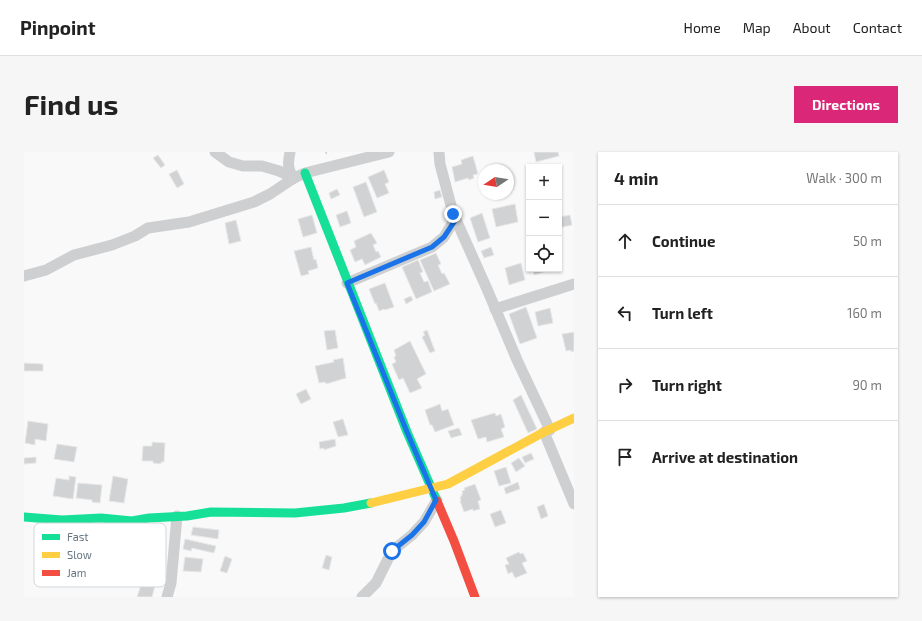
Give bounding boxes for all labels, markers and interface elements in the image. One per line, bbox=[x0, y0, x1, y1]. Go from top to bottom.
text: Pinpoint bbox=[20, 16, 95, 39]
text: Home bbox=[684, 19, 721, 36]
text: Map bbox=[743, 19, 771, 36]
text: About bbox=[793, 19, 831, 36]
text: Contact bbox=[853, 19, 902, 36]
button: Directions bbox=[794, 86, 898, 123]
text: Find us bbox=[24, 87, 118, 121]
north arrow bbox=[478, 164, 514, 200]
map controls bbox=[526, 164, 562, 272]
button: + bbox=[526, 164, 562, 200]
text: 4 min bbox=[614, 168, 658, 188]
text: Walk · 300 m bbox=[806, 170, 882, 186]
button: − bbox=[526, 200, 562, 236]
route end bbox=[444, 205, 462, 223]
icon: ahead bbox=[614, 230, 636, 252]
text: Continue bbox=[652, 232, 715, 250]
text: 50 m bbox=[853, 233, 882, 249]
button: locate bbox=[526, 236, 562, 272]
icon: left bbox=[614, 302, 636, 324]
text: Turn left bbox=[652, 304, 713, 322]
text: 160 m bbox=[847, 305, 882, 321]
icon: right bbox=[614, 374, 636, 396]
text: Turn right bbox=[652, 376, 722, 394]
text: 90 m bbox=[852, 377, 882, 393]
icon: arrive bbox=[614, 446, 636, 468]
text: Arrive at destination bbox=[652, 448, 798, 466]
legend bbox=[34, 523, 166, 587]
text: Fast bbox=[67, 530, 89, 543]
route start bbox=[383, 542, 401, 560]
text: Slow bbox=[67, 548, 92, 561]
text: Jam bbox=[67, 566, 86, 579]

